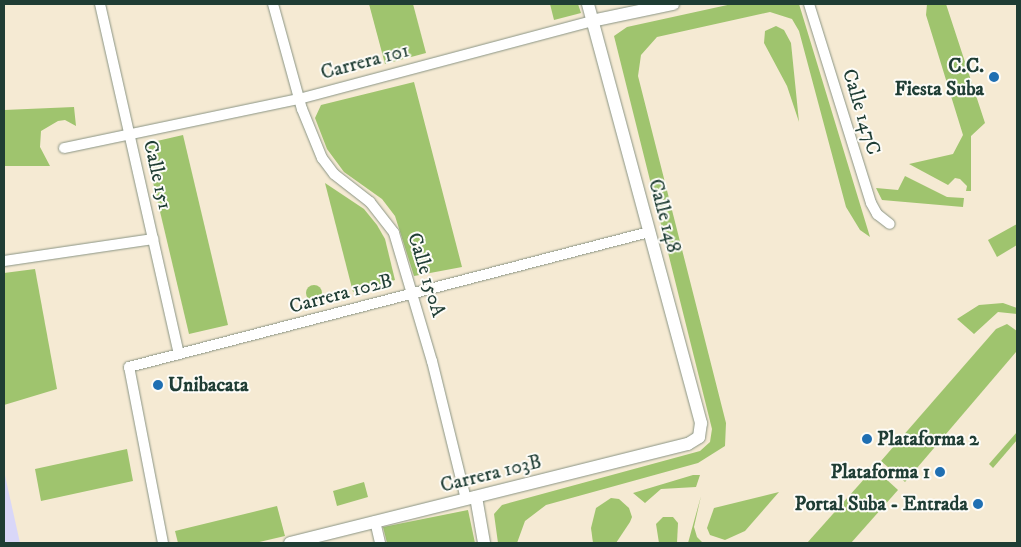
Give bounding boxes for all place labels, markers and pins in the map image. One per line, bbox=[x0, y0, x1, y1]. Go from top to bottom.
place label: C.C. Fiesta Suba bbox=[894, 54, 984, 101]
marker: C.C. Fiesta Suba bbox=[988, 71, 1000, 83]
place label: Unibacata bbox=[168, 373, 248, 397]
marker: Unibacata bbox=[152, 379, 164, 391]
place label: Plataforma 2 bbox=[877, 427, 979, 451]
marker: Plataforma 2 bbox=[861, 433, 873, 445]
place label: Plataforma 1 bbox=[831, 460, 930, 484]
marker: Plataforma 1 bbox=[934, 466, 946, 478]
place label: Portal Suba - Entrada bbox=[794, 492, 968, 516]
marker: Portal Suba - Entrada bbox=[972, 498, 984, 510]

